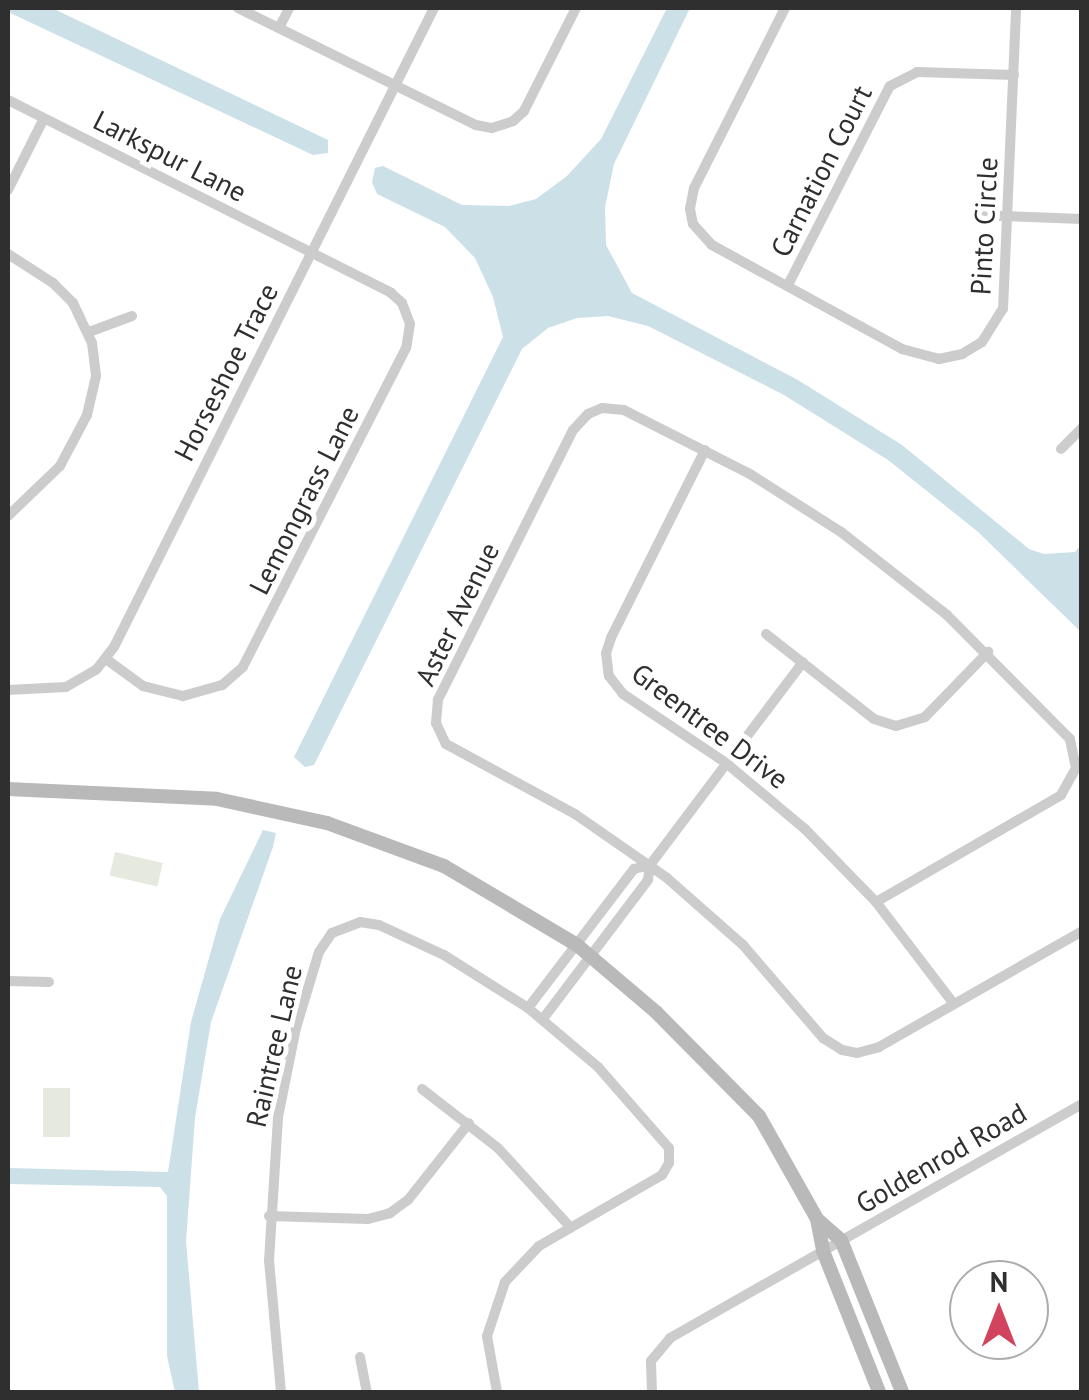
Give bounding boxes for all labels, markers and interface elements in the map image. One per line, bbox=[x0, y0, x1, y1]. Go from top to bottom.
street label: Carnation Court bbox=[763, 80, 879, 262]
street label: Larkspur Lane bbox=[88, 103, 252, 209]
street label: Pinto Circle bbox=[964, 156, 1004, 296]
street label: Horseshoe Trace bbox=[167, 277, 285, 467]
street label: Lemongrass Lane bbox=[242, 400, 366, 600]
street label: Aster Avenue bbox=[408, 537, 506, 691]
street label: Greentree Drive bbox=[625, 656, 795, 796]
street label: Raintree Lane bbox=[239, 962, 309, 1130]
street label: Goldenrod Road bbox=[850, 1096, 1032, 1220]
north arrow bbox=[949, 1260, 1049, 1360]
text: N bbox=[990, 1263, 1008, 1300]

